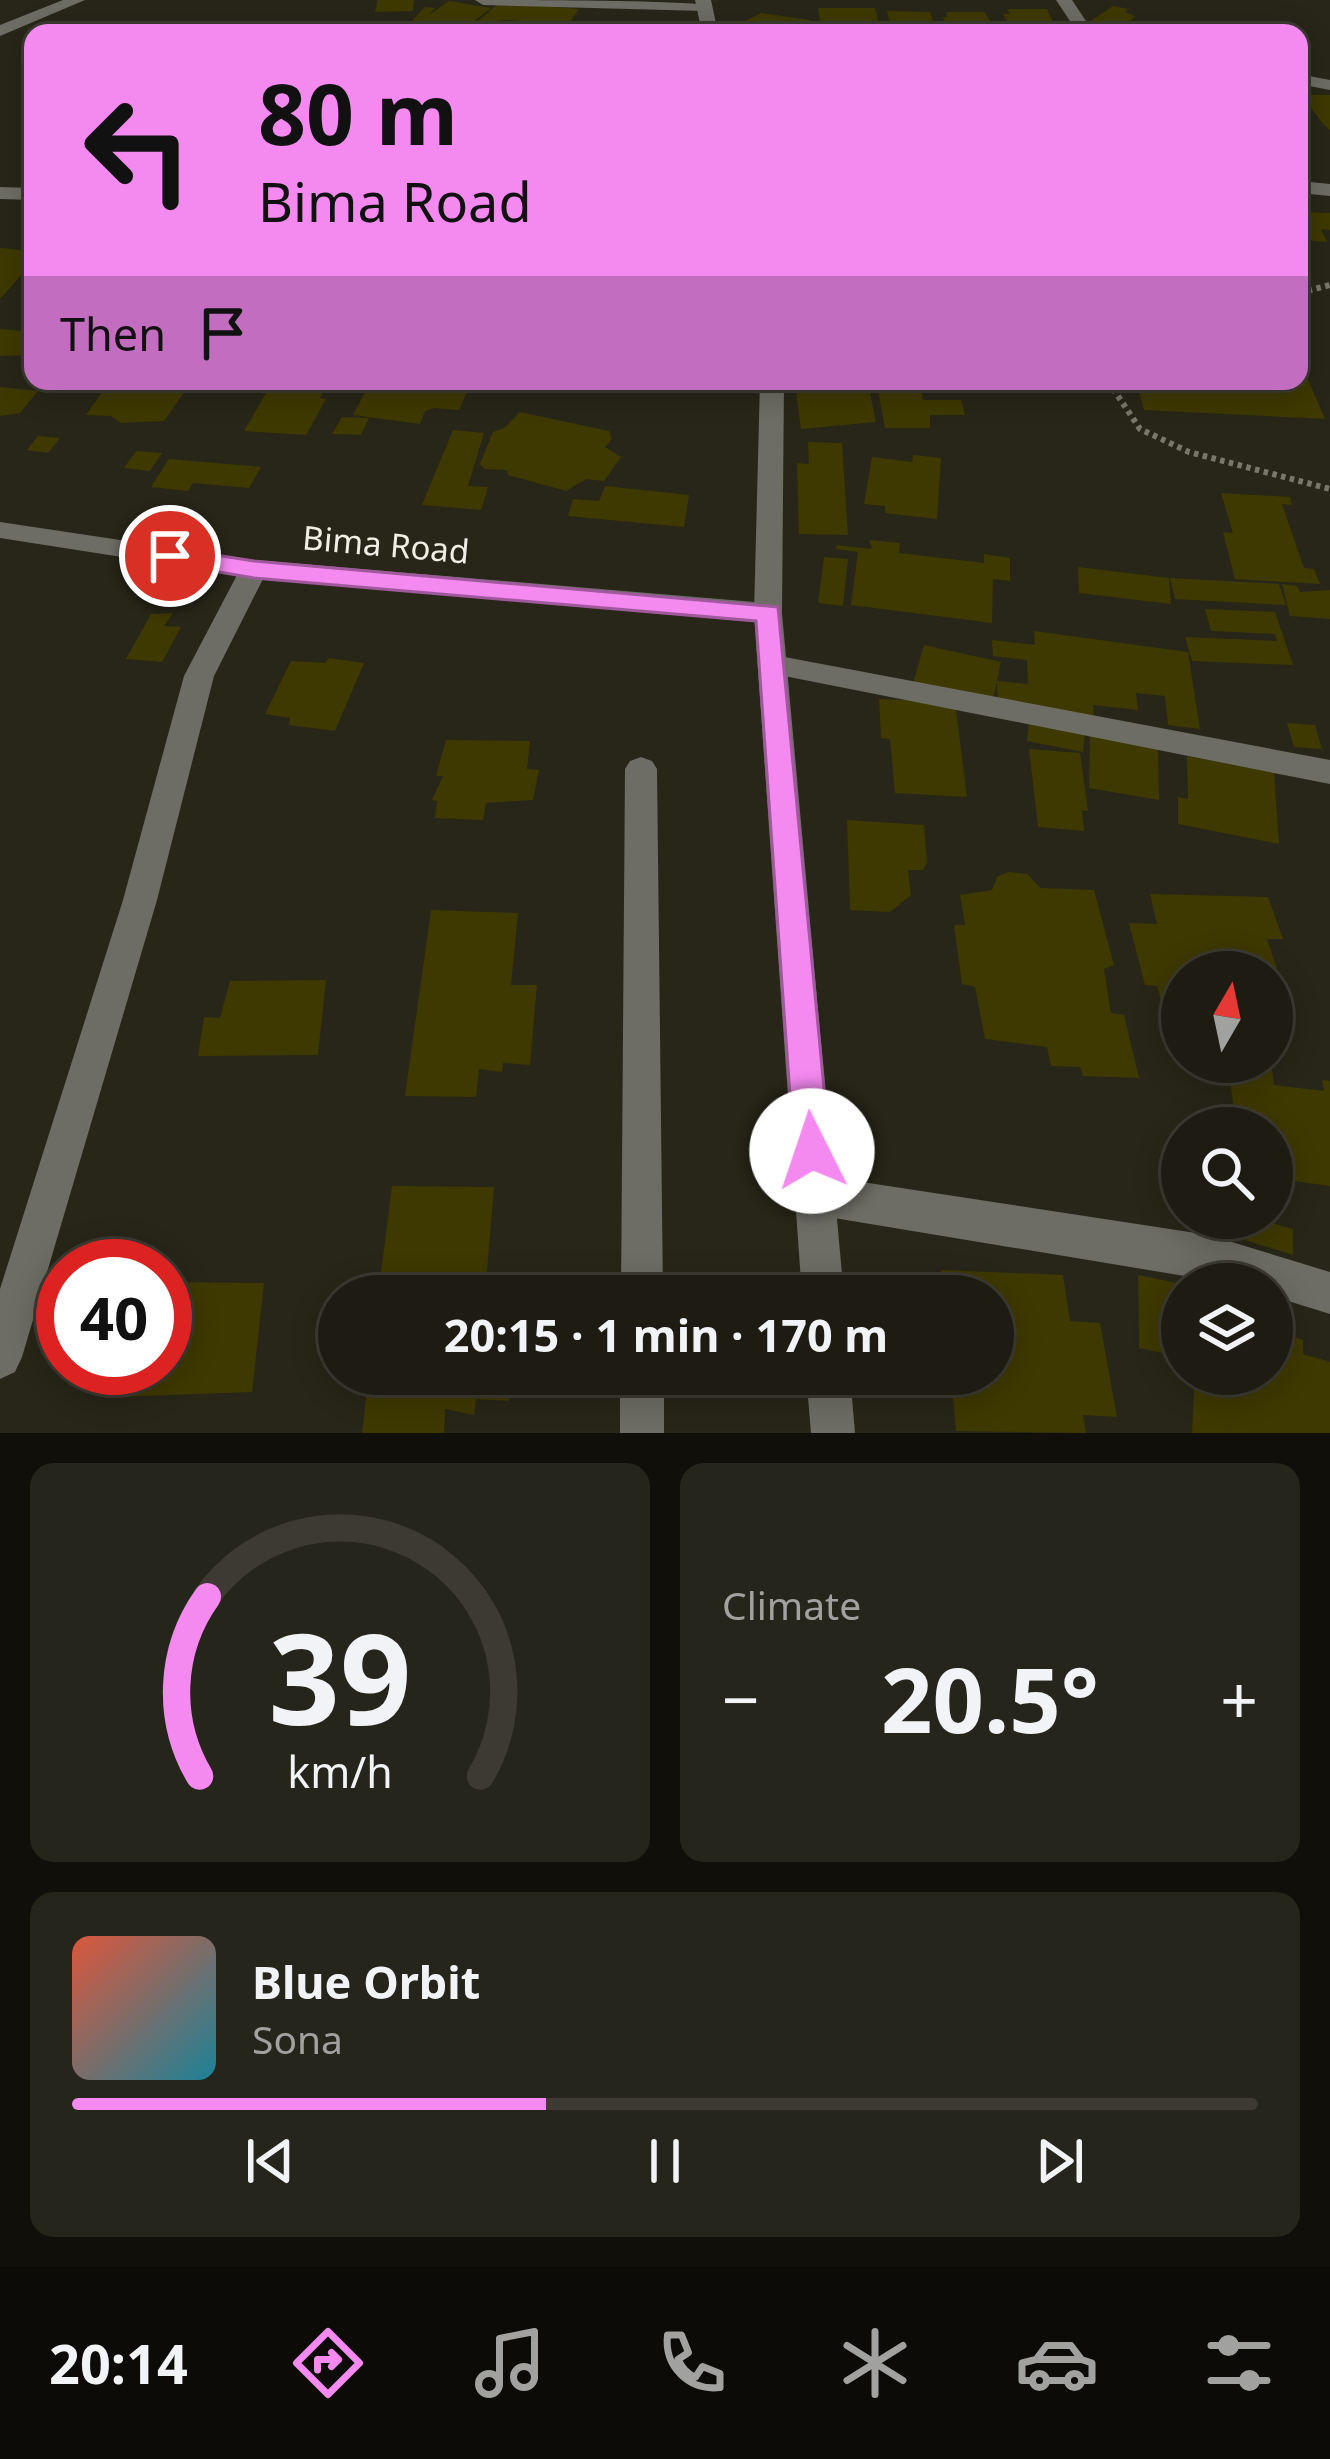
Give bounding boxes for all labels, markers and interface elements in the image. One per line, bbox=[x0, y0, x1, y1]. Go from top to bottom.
text: 80 m bbox=[258, 55, 458, 170]
icon: left bbox=[60, 72, 216, 228]
text: Bima Road bbox=[258, 164, 532, 238]
icon: arrive bbox=[190, 300, 256, 366]
text: Then bbox=[60, 303, 166, 364]
pin bbox=[119, 505, 221, 607]
street label: Bima Road bbox=[301, 514, 471, 574]
icon: arrive bbox=[137, 523, 203, 589]
north arrow bbox=[1161, 951, 1293, 1083]
map controls bbox=[1161, 951, 1293, 1395]
position arrow bbox=[749, 1088, 875, 1214]
button: search bbox=[1161, 1107, 1293, 1239]
speed limit sign: 40 bbox=[36, 1239, 192, 1395]
button: layers bbox=[1161, 1263, 1293, 1395]
text: 20:15 · 1 min · 170 m bbox=[444, 1304, 888, 1365]
text: Climate bbox=[722, 1578, 861, 1631]
text: 39 bbox=[269, 1592, 411, 1762]
text: 20.5° bbox=[881, 1637, 1099, 1759]
text: − bbox=[722, 1653, 760, 1743]
text: + bbox=[1220, 1653, 1258, 1743]
text: km/h bbox=[287, 1741, 393, 1800]
text: Blue Orbit bbox=[252, 1951, 480, 2012]
text: Sona bbox=[252, 2012, 343, 2065]
icon: previous bbox=[237, 2128, 303, 2194]
icon: pause bbox=[632, 2128, 698, 2194]
icon: next bbox=[1027, 2128, 1093, 2194]
icon: directions bbox=[286, 2321, 370, 2405]
icon: music bbox=[468, 2321, 552, 2405]
icon: phone bbox=[650, 2321, 734, 2405]
icon: climate bbox=[833, 2321, 917, 2405]
icon: car bbox=[1015, 2321, 1099, 2405]
icon: filters bbox=[1197, 2321, 1281, 2405]
text: 20:14 bbox=[49, 2326, 188, 2400]

